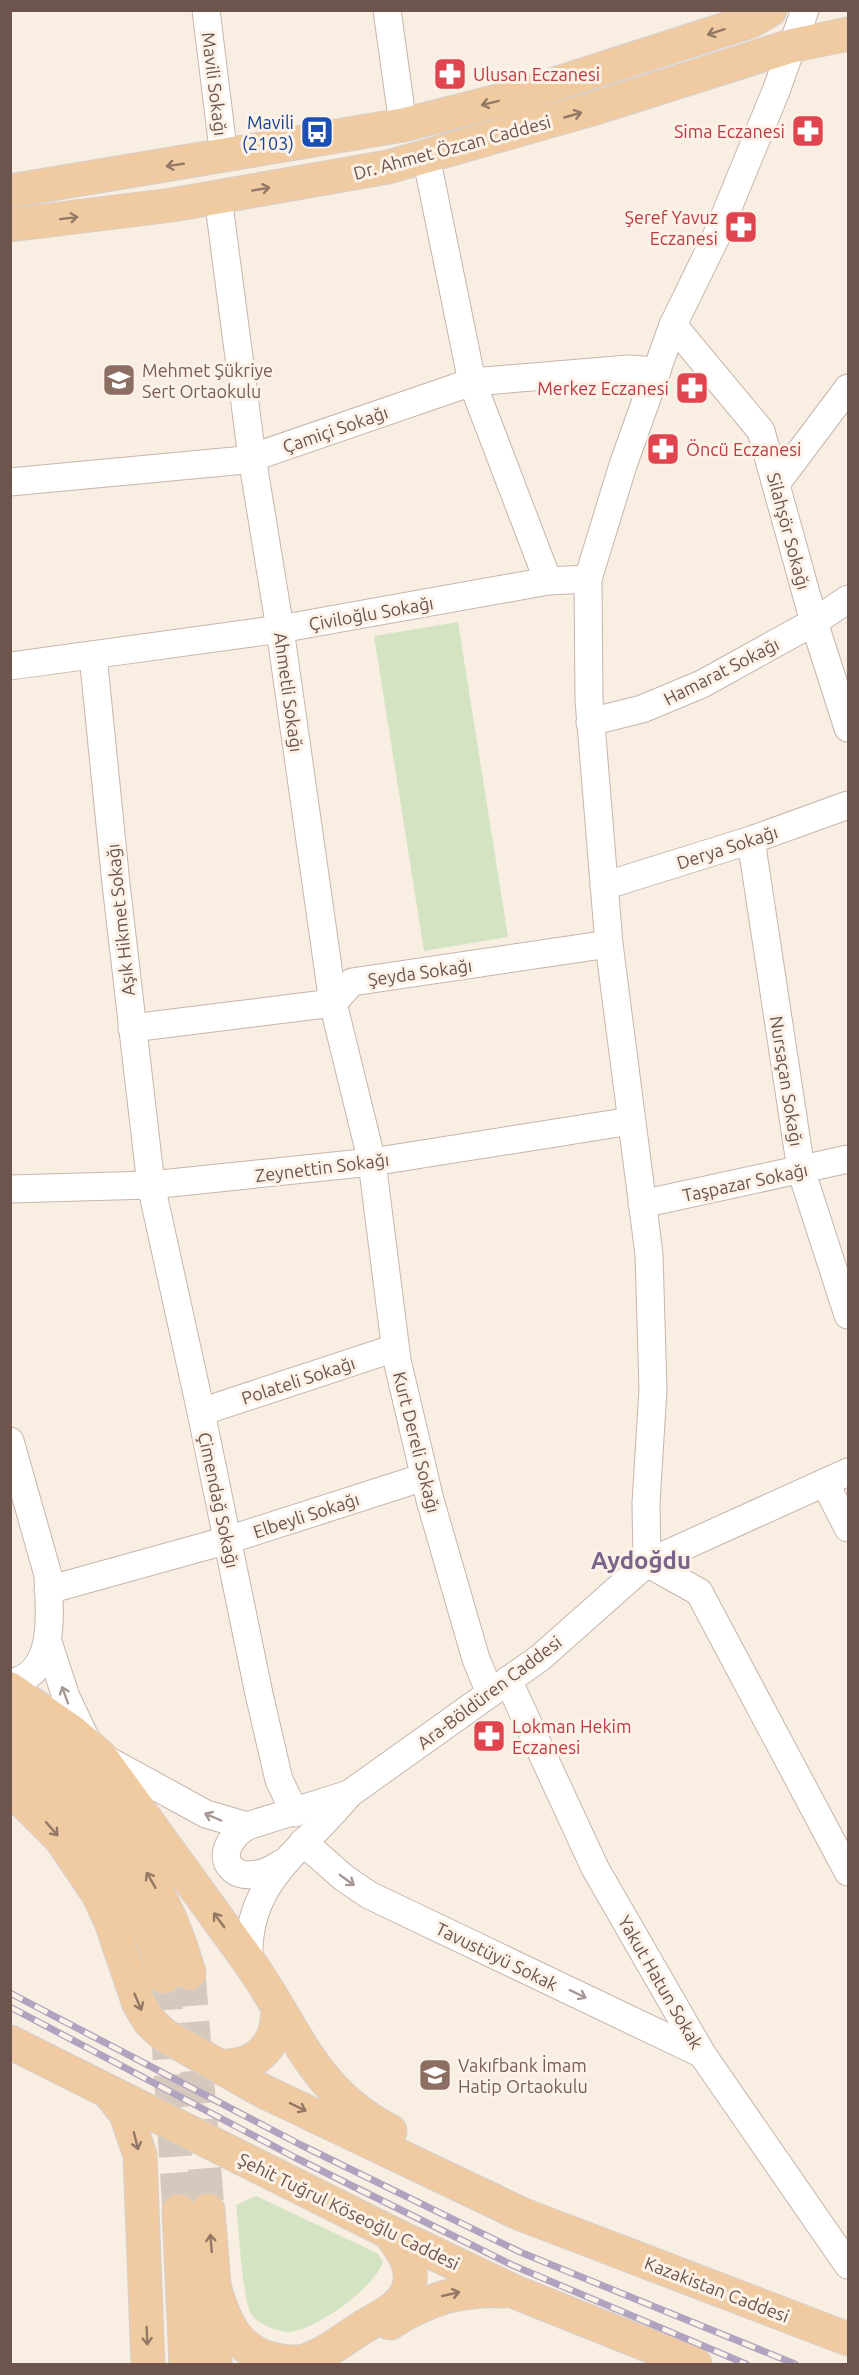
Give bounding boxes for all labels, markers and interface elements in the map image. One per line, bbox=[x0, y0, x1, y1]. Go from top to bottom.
one-way arrow bbox=[707, 28, 726, 39]
street label: Mavili Sokağı bbox=[199, 31, 231, 137]
pharmacy icon: Ulusan Eczanesi bbox=[432, 56, 468, 92]
place label: Ulusan Eczanesi bbox=[473, 64, 600, 84]
one-way arrow bbox=[481, 98, 500, 110]
one-way arrow bbox=[563, 108, 582, 120]
street label: Dr. Ahmet Özcan Caddesi bbox=[351, 111, 553, 183]
place label: Mavili (2103) bbox=[242, 112, 294, 154]
pharmacy icon: Sima Eczanesi bbox=[790, 113, 826, 149]
bus stop icon: Mavili (2103) bbox=[299, 114, 335, 150]
place label: Sima Eczanesi bbox=[674, 121, 785, 141]
one-way arrow bbox=[166, 160, 186, 171]
one-way arrow bbox=[251, 183, 271, 194]
place label: Şeref Yavuz Eczanesi bbox=[625, 207, 718, 248]
pharmacy icon: Şeref Yavuz Eczanesi bbox=[723, 209, 759, 245]
one-way arrow bbox=[58, 212, 78, 223]
place label: Mehmet Şükriye Sert Ortaokulu bbox=[142, 360, 273, 401]
school or university icon: Mehmet Şükriye Sert Ortaokulu bbox=[101, 362, 137, 398]
pharmacy icon: Merkez Eczanesi bbox=[674, 370, 710, 406]
place label: Merkez Eczanesi bbox=[537, 378, 669, 398]
street label: Çamiçi Sokağı bbox=[280, 402, 390, 456]
pharmacy icon: Öncü Eczanesi bbox=[645, 431, 681, 467]
place label: Öncü Eczanesi bbox=[686, 439, 801, 459]
street label: Silahşör Sokağı bbox=[764, 470, 814, 592]
street label: Çiviloğlu Sokağı bbox=[307, 592, 435, 634]
street label: Ahmetli Sokağı bbox=[271, 631, 307, 753]
street label: Hamarat Sokağı bbox=[660, 633, 782, 709]
street label: Derya Sokağı bbox=[674, 821, 780, 873]
street label: Aşık Hikmet Sokağı bbox=[102, 843, 138, 997]
street label: Şeyda Sokağı bbox=[367, 955, 473, 989]
street label: Nursaçan Sokağı bbox=[767, 1014, 807, 1148]
street label: Zeynettin Sokağı bbox=[254, 1149, 390, 1185]
street label: Taşpazar Sokağı bbox=[681, 1159, 809, 1205]
street label: Polateli Sokağı bbox=[239, 1352, 357, 1408]
street label: Kurt Dereli Sokağı bbox=[390, 1369, 444, 1515]
street label: Çimendağ Sokağı bbox=[195, 1430, 243, 1570]
street label: Elbeyli Sokağı bbox=[251, 1488, 361, 1542]
district label: Aydoğdu bbox=[591, 1547, 691, 1574]
street label: Ara-Böldüren Caddesi bbox=[413, 1631, 565, 1753]
one-way arrow bbox=[59, 1686, 70, 1705]
place label: Lokman Hekim Eczanesi bbox=[512, 1716, 631, 1757]
pharmacy icon: Lokman Hekim Eczanesi bbox=[471, 1718, 507, 1754]
one-way arrow bbox=[205, 1810, 223, 1822]
one-way arrow bbox=[45, 1821, 59, 1836]
one-way arrow bbox=[145, 1872, 157, 1889]
one-way arrow bbox=[339, 1874, 355, 1886]
street label: Yakut Hatun Sokak bbox=[615, 1912, 707, 2052]
one-way arrow bbox=[213, 1913, 225, 1929]
street label: Tavustüyü Sokak bbox=[433, 1918, 561, 1994]
one-way arrow bbox=[568, 1989, 586, 2001]
one-way arrow bbox=[133, 1992, 144, 2010]
place label: Vakıfbank İmam Hatip Ortaokulu bbox=[458, 2055, 588, 2096]
school or university icon: Vakıfbank İmam Hatip Ortaokulu bbox=[417, 2057, 453, 2093]
one-way arrow bbox=[288, 2102, 306, 2114]
one-way arrow bbox=[131, 2131, 143, 2150]
street label: Şehit Tuğrul Köseoğlu Caddesi bbox=[235, 2149, 463, 2273]
one-way arrow bbox=[205, 2234, 216, 2254]
street label: Kazakistan Caddesi bbox=[642, 2252, 792, 2326]
one-way arrow bbox=[441, 2288, 460, 2300]
one-way arrow bbox=[141, 2325, 152, 2345]

